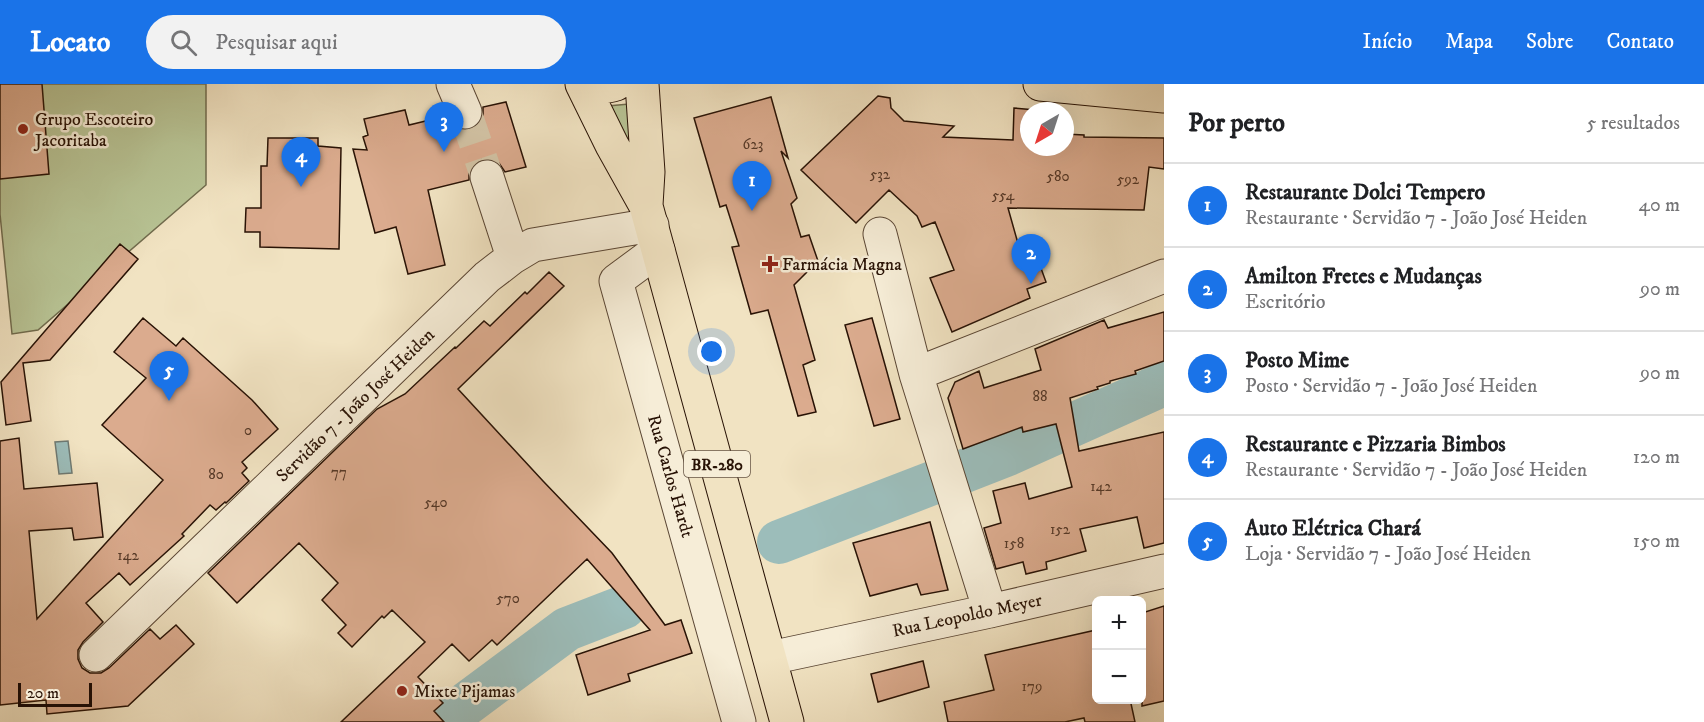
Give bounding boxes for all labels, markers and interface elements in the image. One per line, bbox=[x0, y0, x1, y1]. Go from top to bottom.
search box bbox=[146, 15, 566, 69]
text: Locato bbox=[30, 25, 110, 60]
icon: search bbox=[167, 26, 200, 59]
text: Pesquisar aqui bbox=[215, 29, 338, 56]
text: Início bbox=[1363, 29, 1412, 55]
text: Mapa bbox=[1445, 29, 1493, 55]
text: Sobre bbox=[1526, 29, 1573, 55]
text: Contato bbox=[1606, 29, 1674, 55]
north arrow bbox=[1020, 102, 1074, 156]
pin: 3 bbox=[424, 103, 464, 152]
text: Por perto bbox=[1188, 107, 1285, 140]
place label: Grupo Escoteiro Jacoritaba bbox=[33, 109, 153, 152]
text: 5 resultados bbox=[1586, 111, 1680, 136]
marker: Grupo Escoteiro Jacoritaba bbox=[16, 122, 30, 136]
house number: 623 bbox=[743, 135, 763, 154]
pin: 4 bbox=[282, 138, 320, 187]
pin: 1 bbox=[732, 162, 771, 211]
house number: 532 bbox=[870, 165, 891, 184]
house number: 580 bbox=[1047, 167, 1070, 186]
house number: 592 bbox=[1117, 170, 1140, 189]
text: Restaurante Dolci Tempero bbox=[1245, 179, 1485, 206]
house number: 554 bbox=[992, 186, 1015, 205]
text: 1 bbox=[1204, 193, 1211, 218]
text: 40 m bbox=[1638, 193, 1680, 218]
text: Restaurante · Servidão 7 - João José Heiden bbox=[1245, 206, 1587, 231]
pin: 2 bbox=[1012, 234, 1050, 284]
place label: Farmácia Magna bbox=[782, 254, 902, 276]
marker: Farmácia Magna bbox=[763, 257, 777, 271]
text: Amilton Fretes e Mudanças bbox=[1245, 263, 1482, 290]
text: 2 bbox=[1203, 277, 1212, 302]
text: 90 m bbox=[1640, 277, 1680, 302]
text: Escritório bbox=[1245, 290, 1325, 315]
street label: Servidão 7 - João José Heiden bbox=[272, 324, 440, 487]
your location bbox=[697, 337, 726, 366]
text: Posto Mime bbox=[1245, 347, 1349, 374]
pin: 5 bbox=[150, 352, 188, 401]
text: 3 bbox=[1204, 361, 1211, 386]
text: 90 m bbox=[1640, 361, 1680, 386]
text: Posto · Servidão 7 - João José Heiden bbox=[1245, 374, 1537, 399]
house number: 88 bbox=[1032, 387, 1048, 406]
street label: Rua Carlos Hardt bbox=[642, 412, 698, 540]
house number: 0 bbox=[244, 421, 252, 440]
text: Restaurante e Pizzaria Bimbos bbox=[1245, 431, 1506, 458]
text: 4 bbox=[1202, 445, 1213, 470]
text: 120 m bbox=[1633, 445, 1680, 470]
road number: BR-280 bbox=[684, 451, 750, 477]
text: Restaurante · Servidão 7 - João José Heiden bbox=[1245, 458, 1587, 483]
house number: 77 bbox=[331, 463, 347, 482]
house number: 80 bbox=[208, 465, 224, 484]
house number: 142 bbox=[1090, 477, 1112, 496]
house number: 540 bbox=[424, 493, 448, 512]
text: Auto Elétrica Chará bbox=[1245, 515, 1421, 542]
house number: 152 bbox=[1050, 520, 1071, 539]
text: 5 bbox=[1203, 529, 1212, 554]
text: 150 m bbox=[1633, 529, 1680, 554]
house number: 158 bbox=[1004, 534, 1024, 553]
text: Loja · Servidão 7 - João José Heiden bbox=[1245, 542, 1531, 567]
house number: 142 bbox=[117, 546, 139, 565]
house number: 570 bbox=[496, 589, 520, 608]
street label: Rua Leopoldo Meyer bbox=[890, 589, 1044, 643]
map controls bbox=[1092, 596, 1146, 704]
button: + bbox=[1092, 596, 1146, 650]
button: − bbox=[1092, 650, 1146, 704]
house number: 179 bbox=[1022, 677, 1042, 696]
scale bar bbox=[18, 680, 92, 708]
place label: Mixte Pijamas bbox=[414, 681, 515, 703]
text: 20 m bbox=[27, 683, 59, 703]
marker: Mixte Pijamas bbox=[395, 684, 409, 698]

